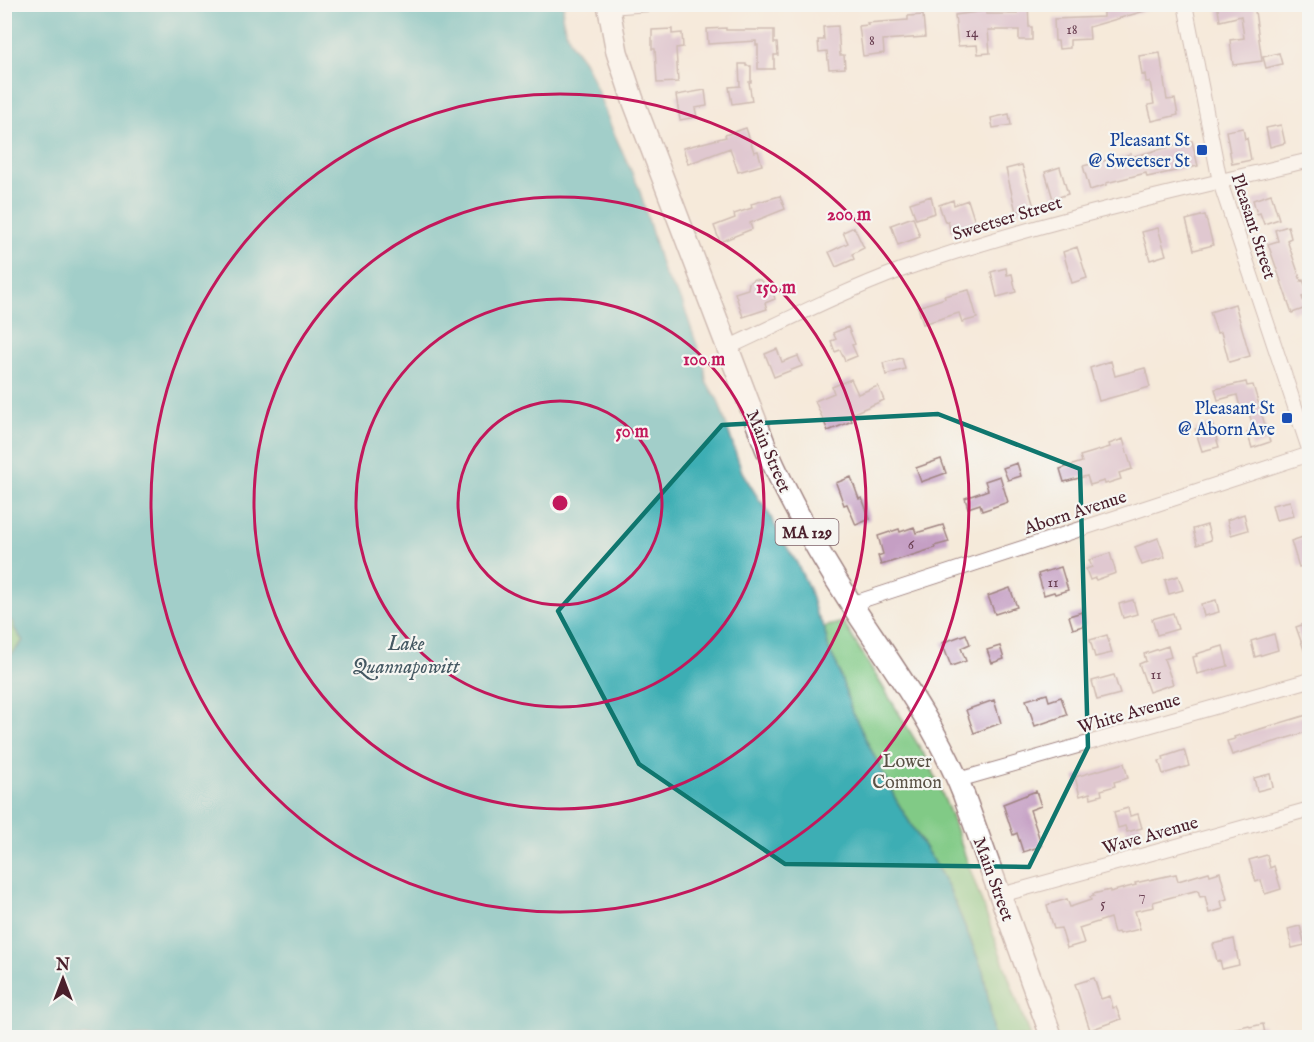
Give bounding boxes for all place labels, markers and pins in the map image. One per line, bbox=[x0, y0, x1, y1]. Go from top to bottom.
place label: Pleasant St @ Sweetser St bbox=[1089, 130, 1190, 174]
marker: Pleasant St @ Sweetser St bbox=[1195, 143, 1209, 157]
place label: Pleasant St @ Aborn Ave bbox=[1178, 398, 1275, 442]
marker: Pleasant St @ Aborn Ave bbox=[1280, 411, 1294, 425]
centre of rings bbox=[550, 493, 570, 513]

